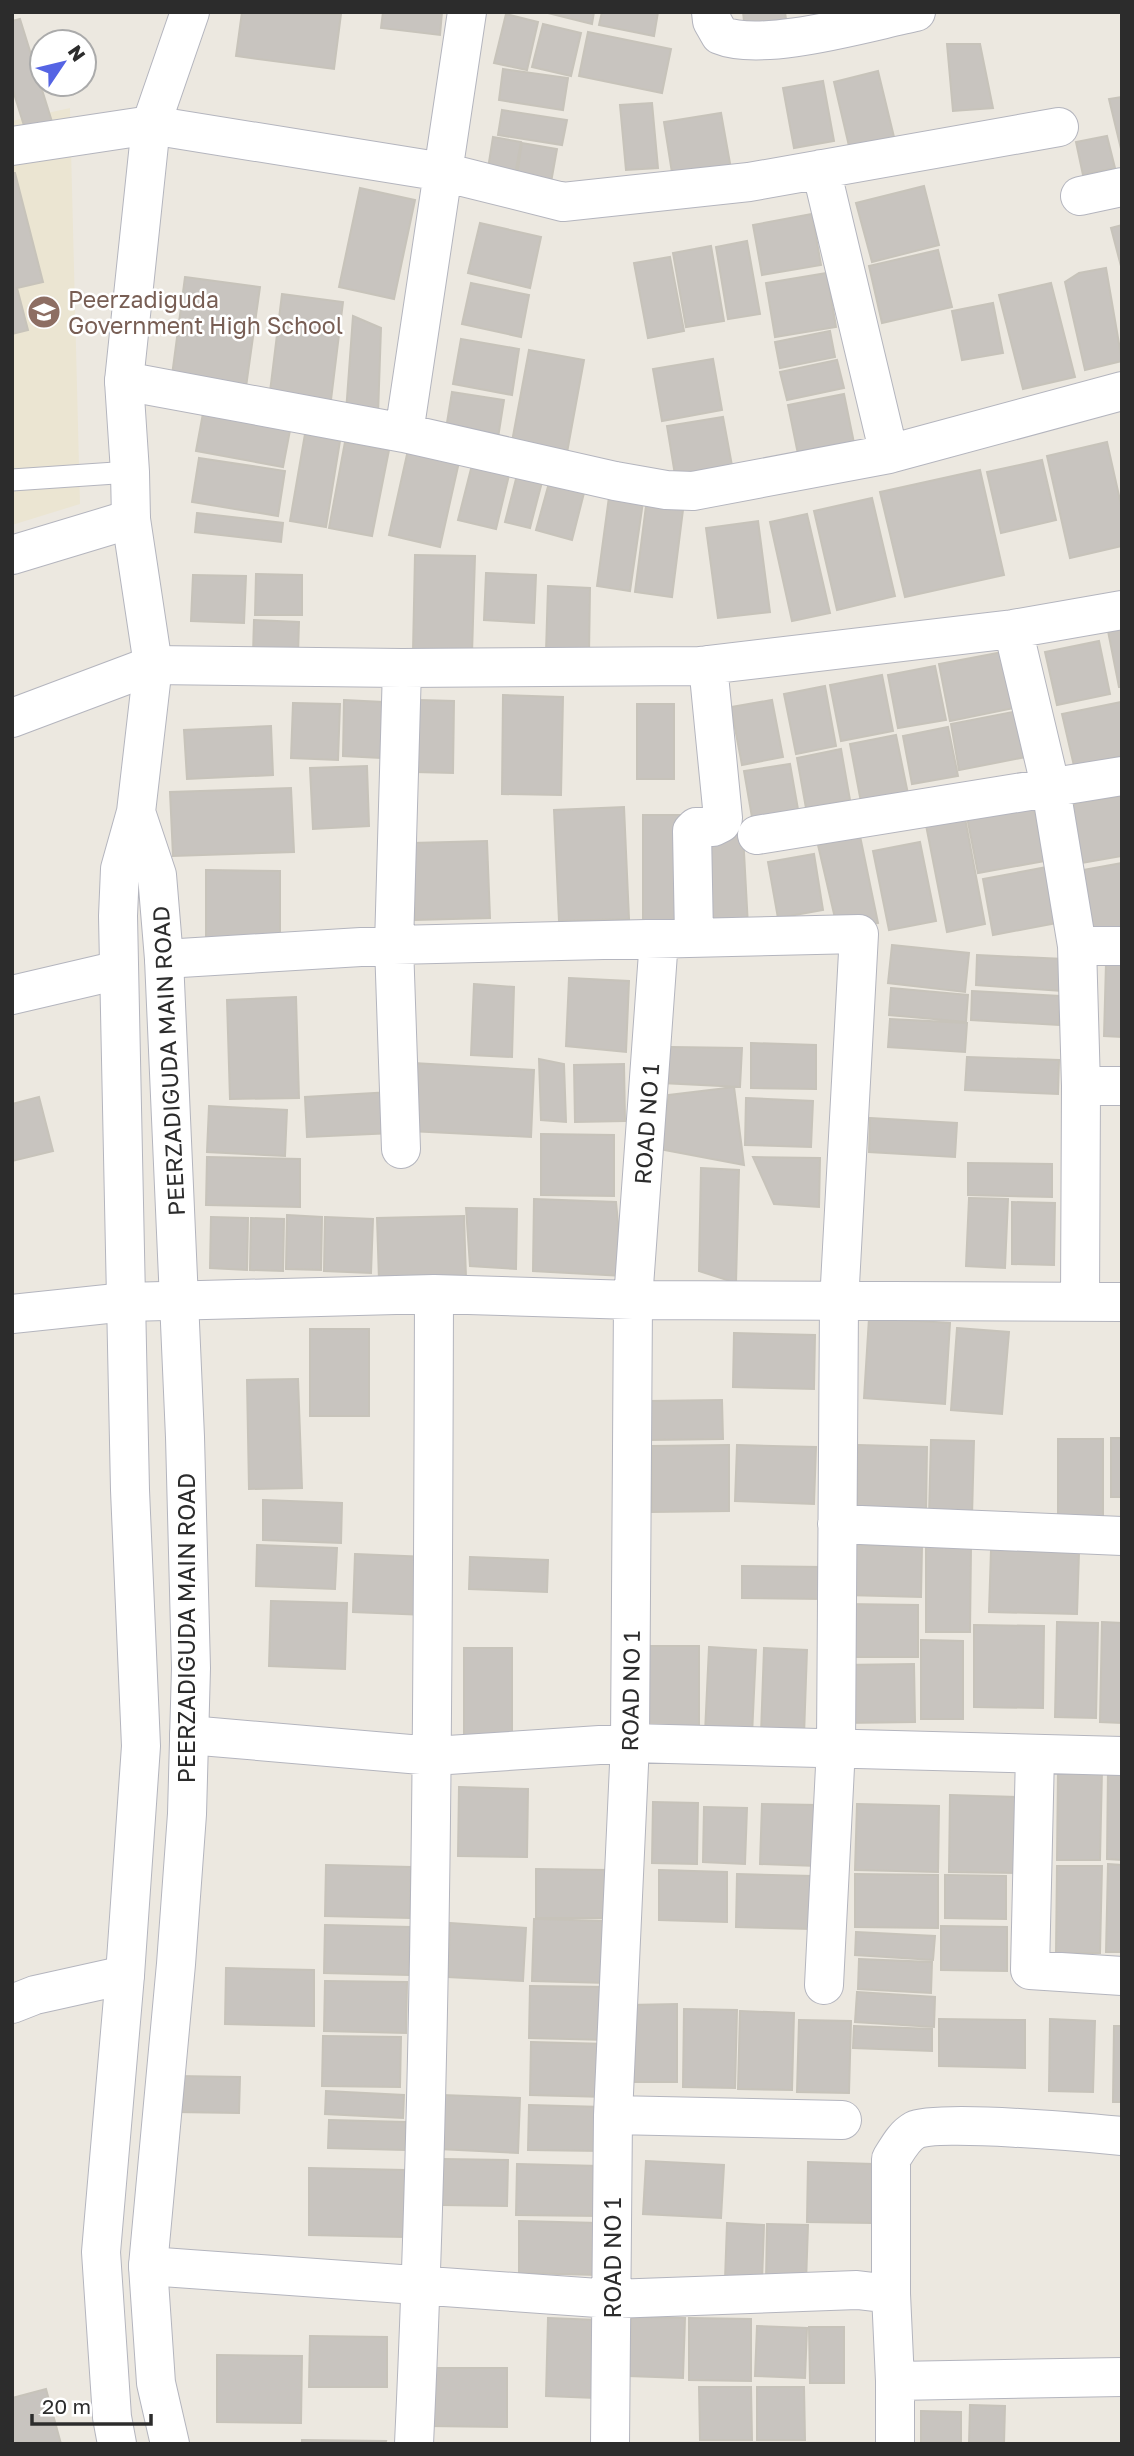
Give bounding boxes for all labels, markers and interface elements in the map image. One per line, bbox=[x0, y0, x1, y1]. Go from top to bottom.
north arrow bbox=[28, 28, 98, 98]
text: N bbox=[64, 40, 91, 65]
place label: Peerzadiguda Government High School bbox=[68, 285, 343, 339]
school or university icon: Peerzadiguda Government High School bbox=[25, 293, 63, 331]
street label: PEERZADIGUDA MAIN ROAD bbox=[146, 905, 190, 1217]
street label: ROAD NO 1 bbox=[628, 1063, 664, 1185]
street label: PEERZADIGUDA MAIN ROAD bbox=[172, 1473, 200, 1783]
street label: ROAD NO 1 bbox=[615, 1630, 645, 1752]
street label: ROAD NO 1 bbox=[598, 2198, 626, 2318]
scale bar bbox=[32, 2382, 150, 2426]
text: 20 m bbox=[42, 2393, 91, 2419]

